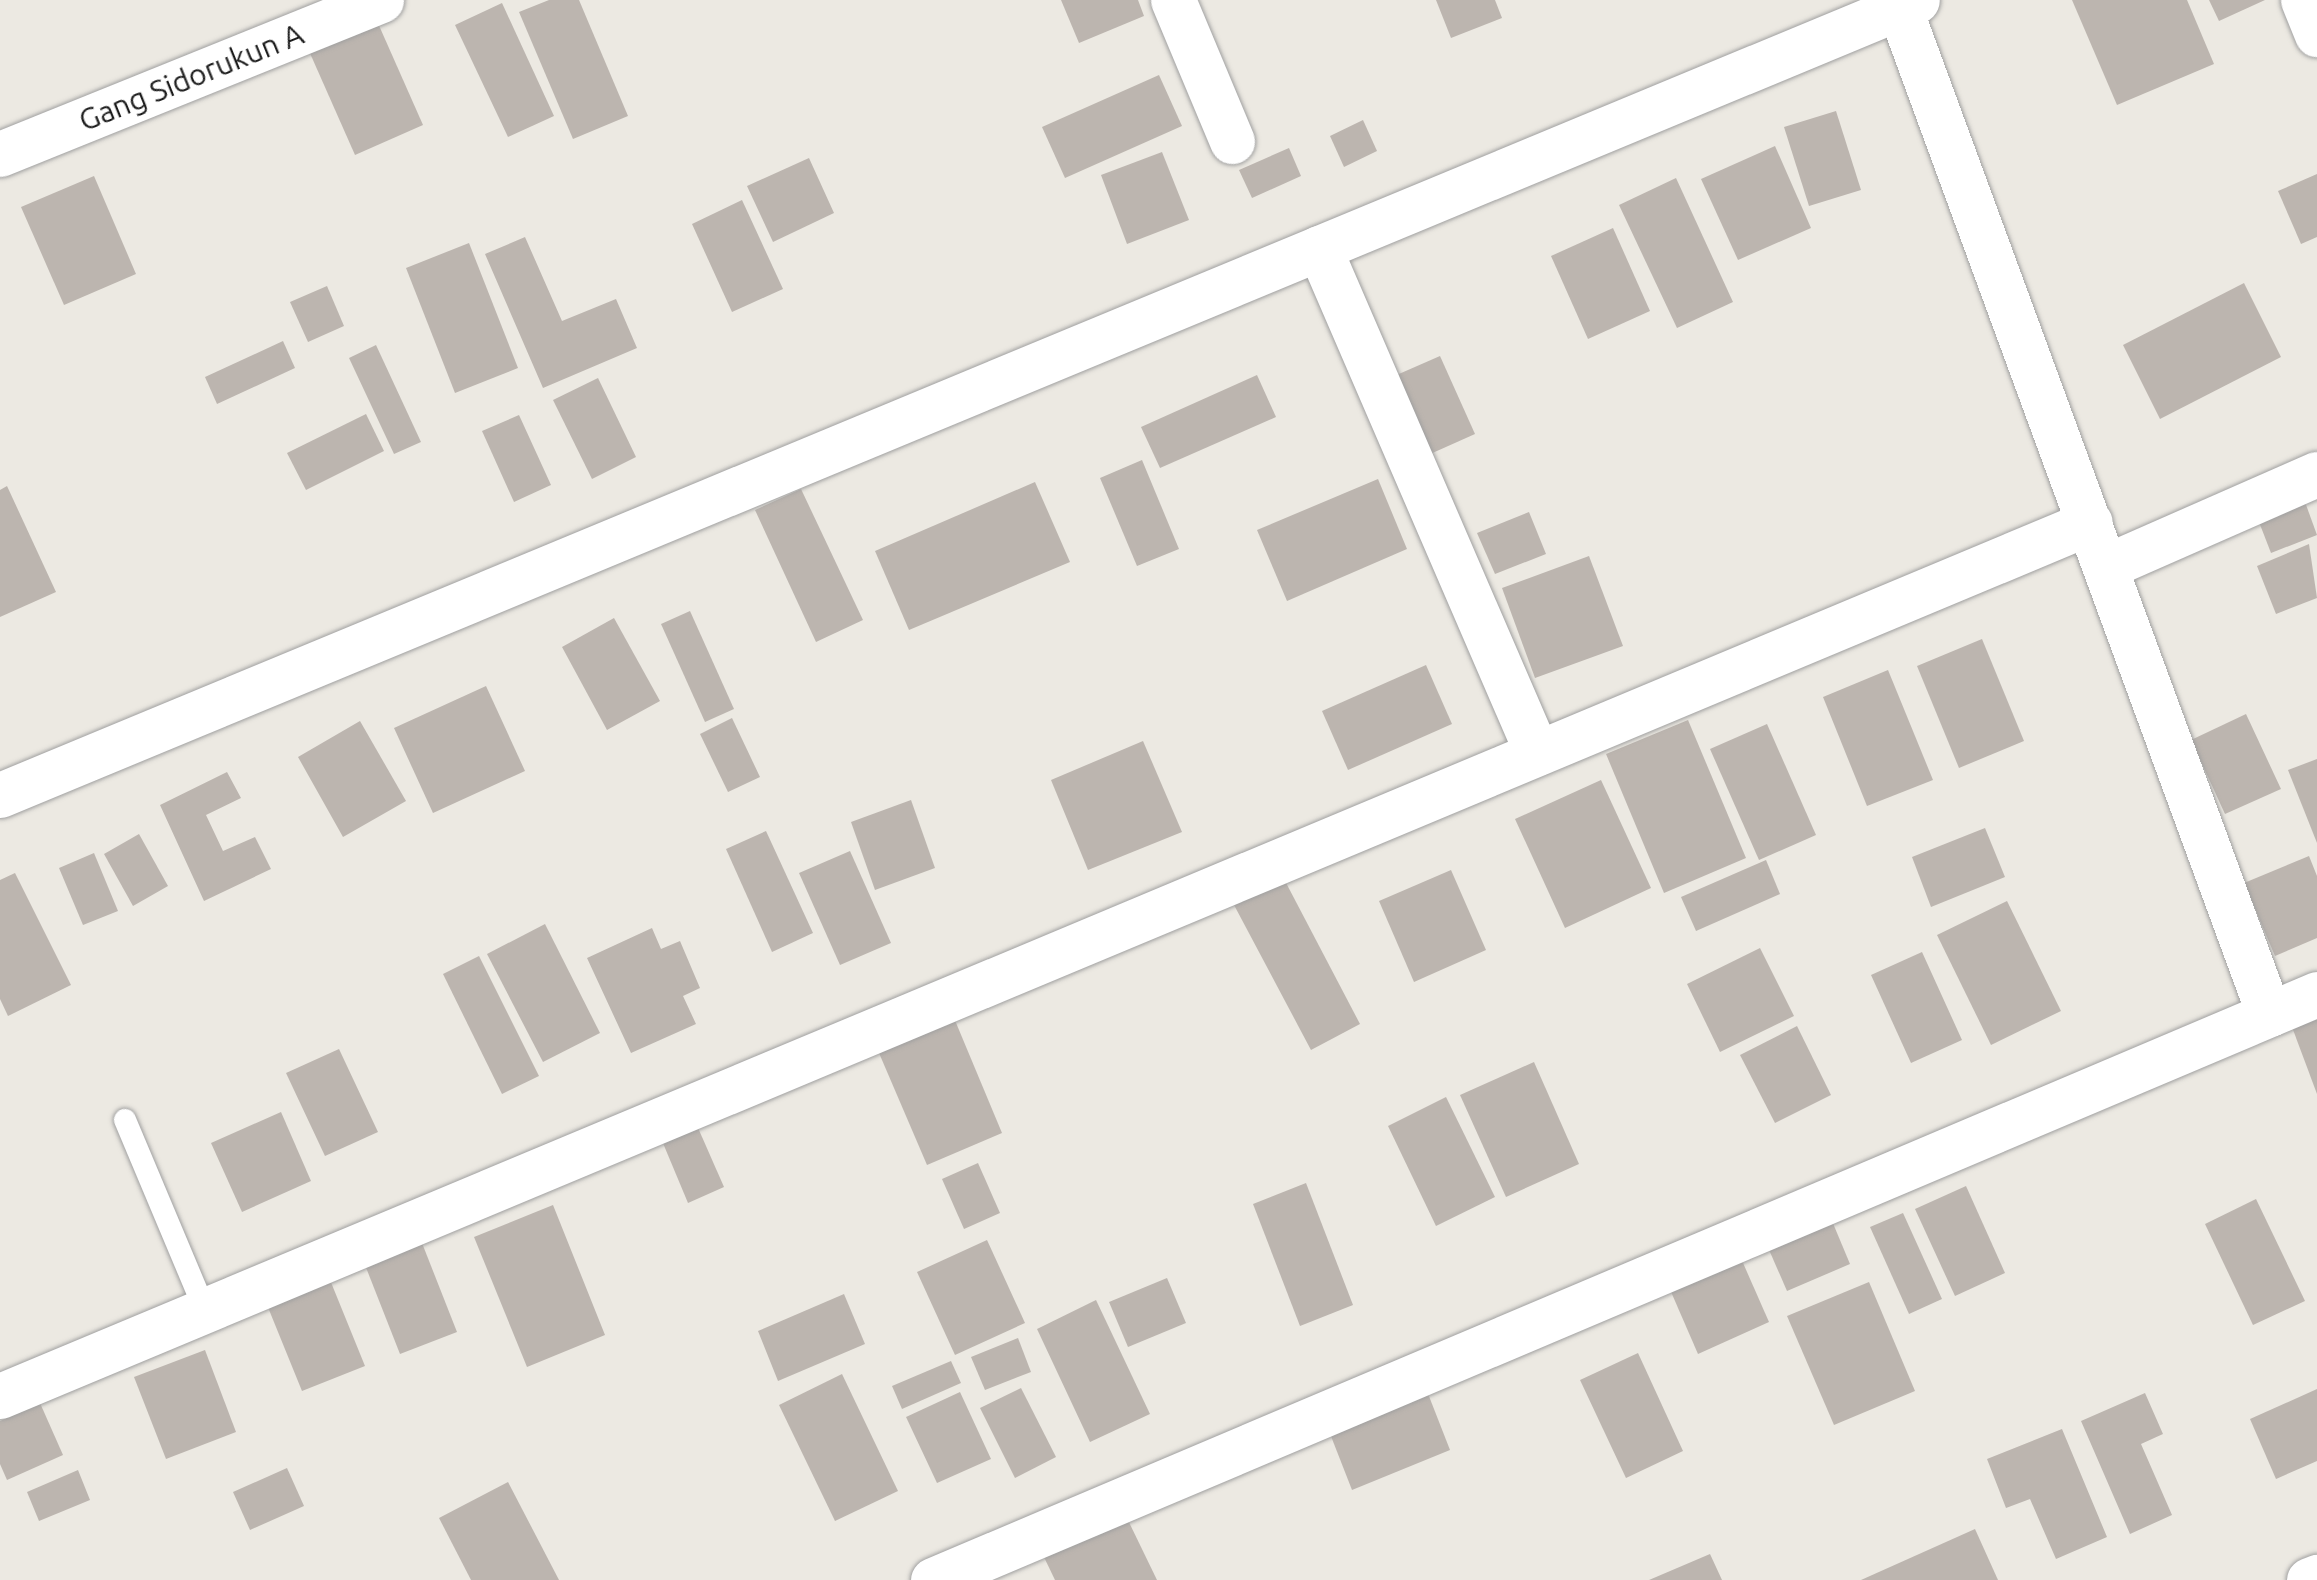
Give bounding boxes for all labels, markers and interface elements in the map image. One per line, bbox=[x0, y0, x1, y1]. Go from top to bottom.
street label: Gang Sidorukun A bbox=[73, 16, 309, 138]

